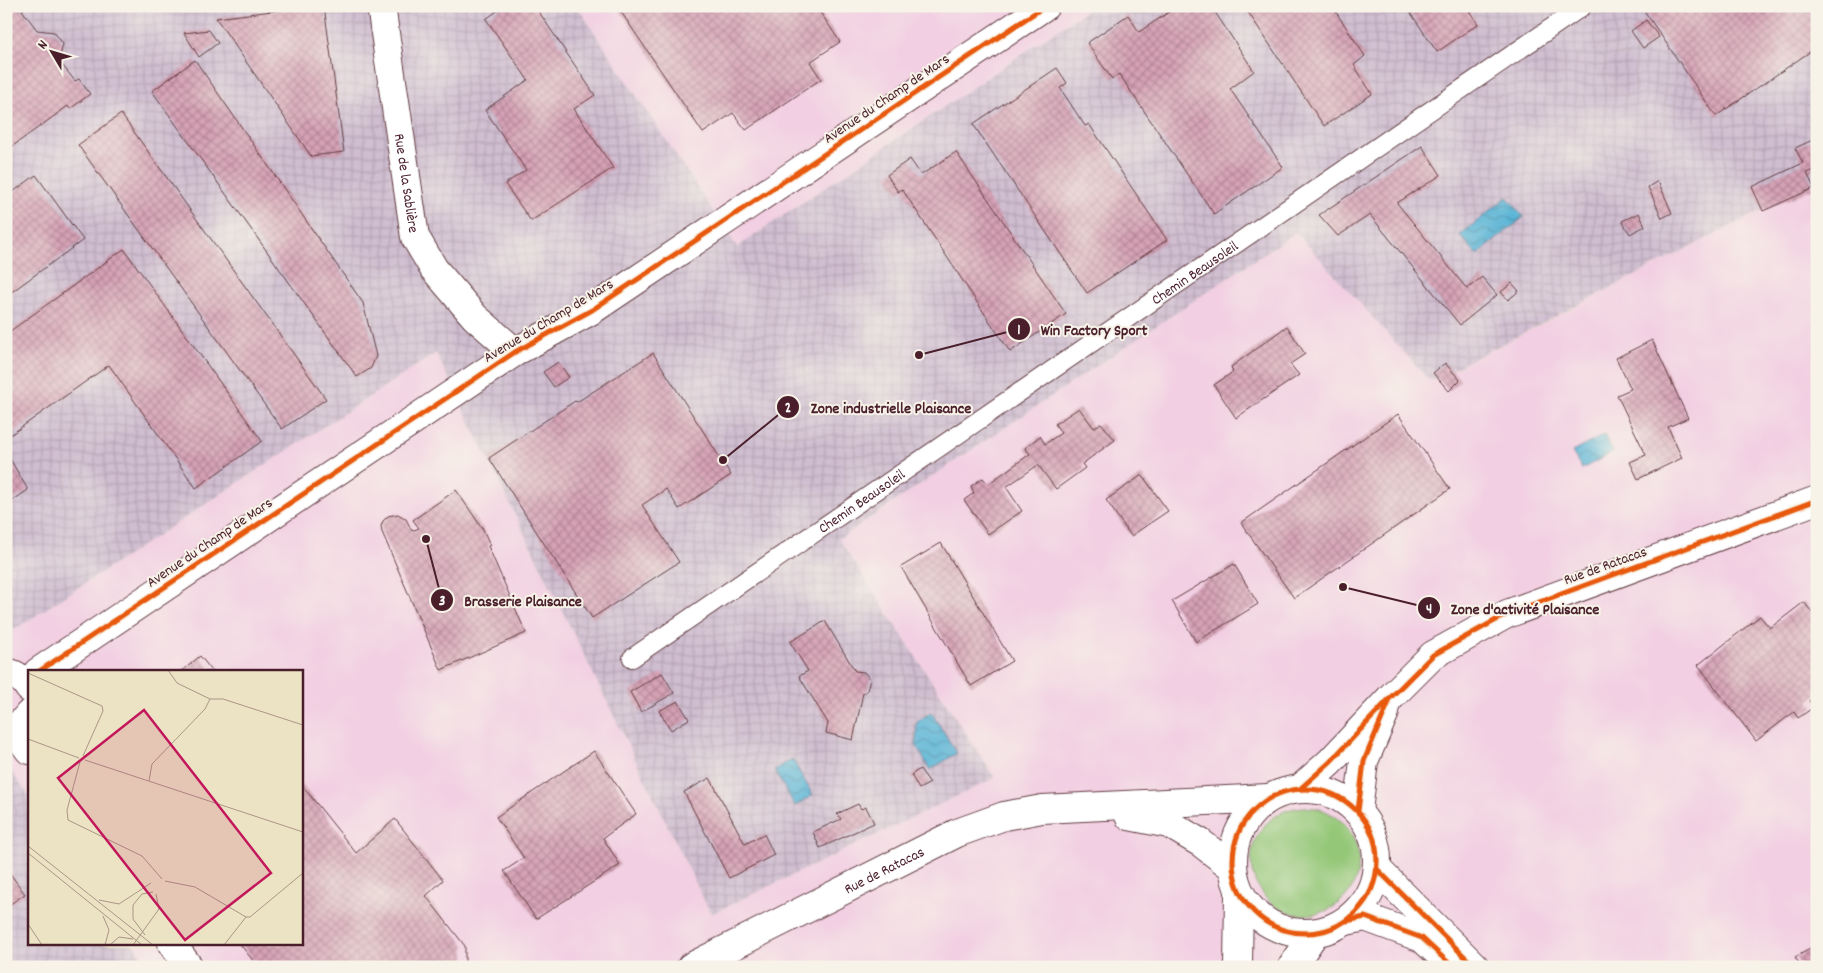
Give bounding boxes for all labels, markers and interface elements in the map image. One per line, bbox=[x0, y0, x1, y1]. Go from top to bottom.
north arrow bbox=[28, 28, 78, 78]
text: N bbox=[33, 36, 53, 54]
street label: Avenue du Champ de Mars bbox=[820, 49, 955, 150]
street label: Rue de la Sablière bbox=[387, 132, 423, 235]
street label: Chemin Beausoleil bbox=[1148, 236, 1244, 312]
street label: Avenue du Champ de Mars bbox=[480, 274, 618, 369]
callout: Win Factory Sport bbox=[1006, 314, 1158, 345]
text: 1 bbox=[1017, 320, 1021, 342]
text: Win Factory Sport bbox=[1041, 320, 1147, 343]
callout: Zone industrielle Plaisance bbox=[776, 392, 981, 423]
text: 2 bbox=[785, 398, 791, 420]
text: Zone industrielle Plaisance bbox=[811, 398, 971, 421]
street label: Chemin Beausoleil bbox=[814, 465, 911, 540]
street label: Avenue du Champ de Mars bbox=[143, 493, 278, 594]
street label: Rue de Ratacas bbox=[1561, 542, 1650, 592]
callout: Brasserie Plaisance bbox=[430, 585, 592, 616]
text: 3 bbox=[439, 591, 446, 613]
text: Brasserie Plaisance bbox=[464, 591, 582, 614]
callout: Zone d'activité Plaisance bbox=[1416, 593, 1609, 624]
text: 4 bbox=[1426, 599, 1432, 621]
text: Zone d'activité Plaisance bbox=[1451, 599, 1599, 622]
inset map bbox=[28, 670, 302, 946]
street label: Rue de Ratacas bbox=[841, 842, 929, 901]

